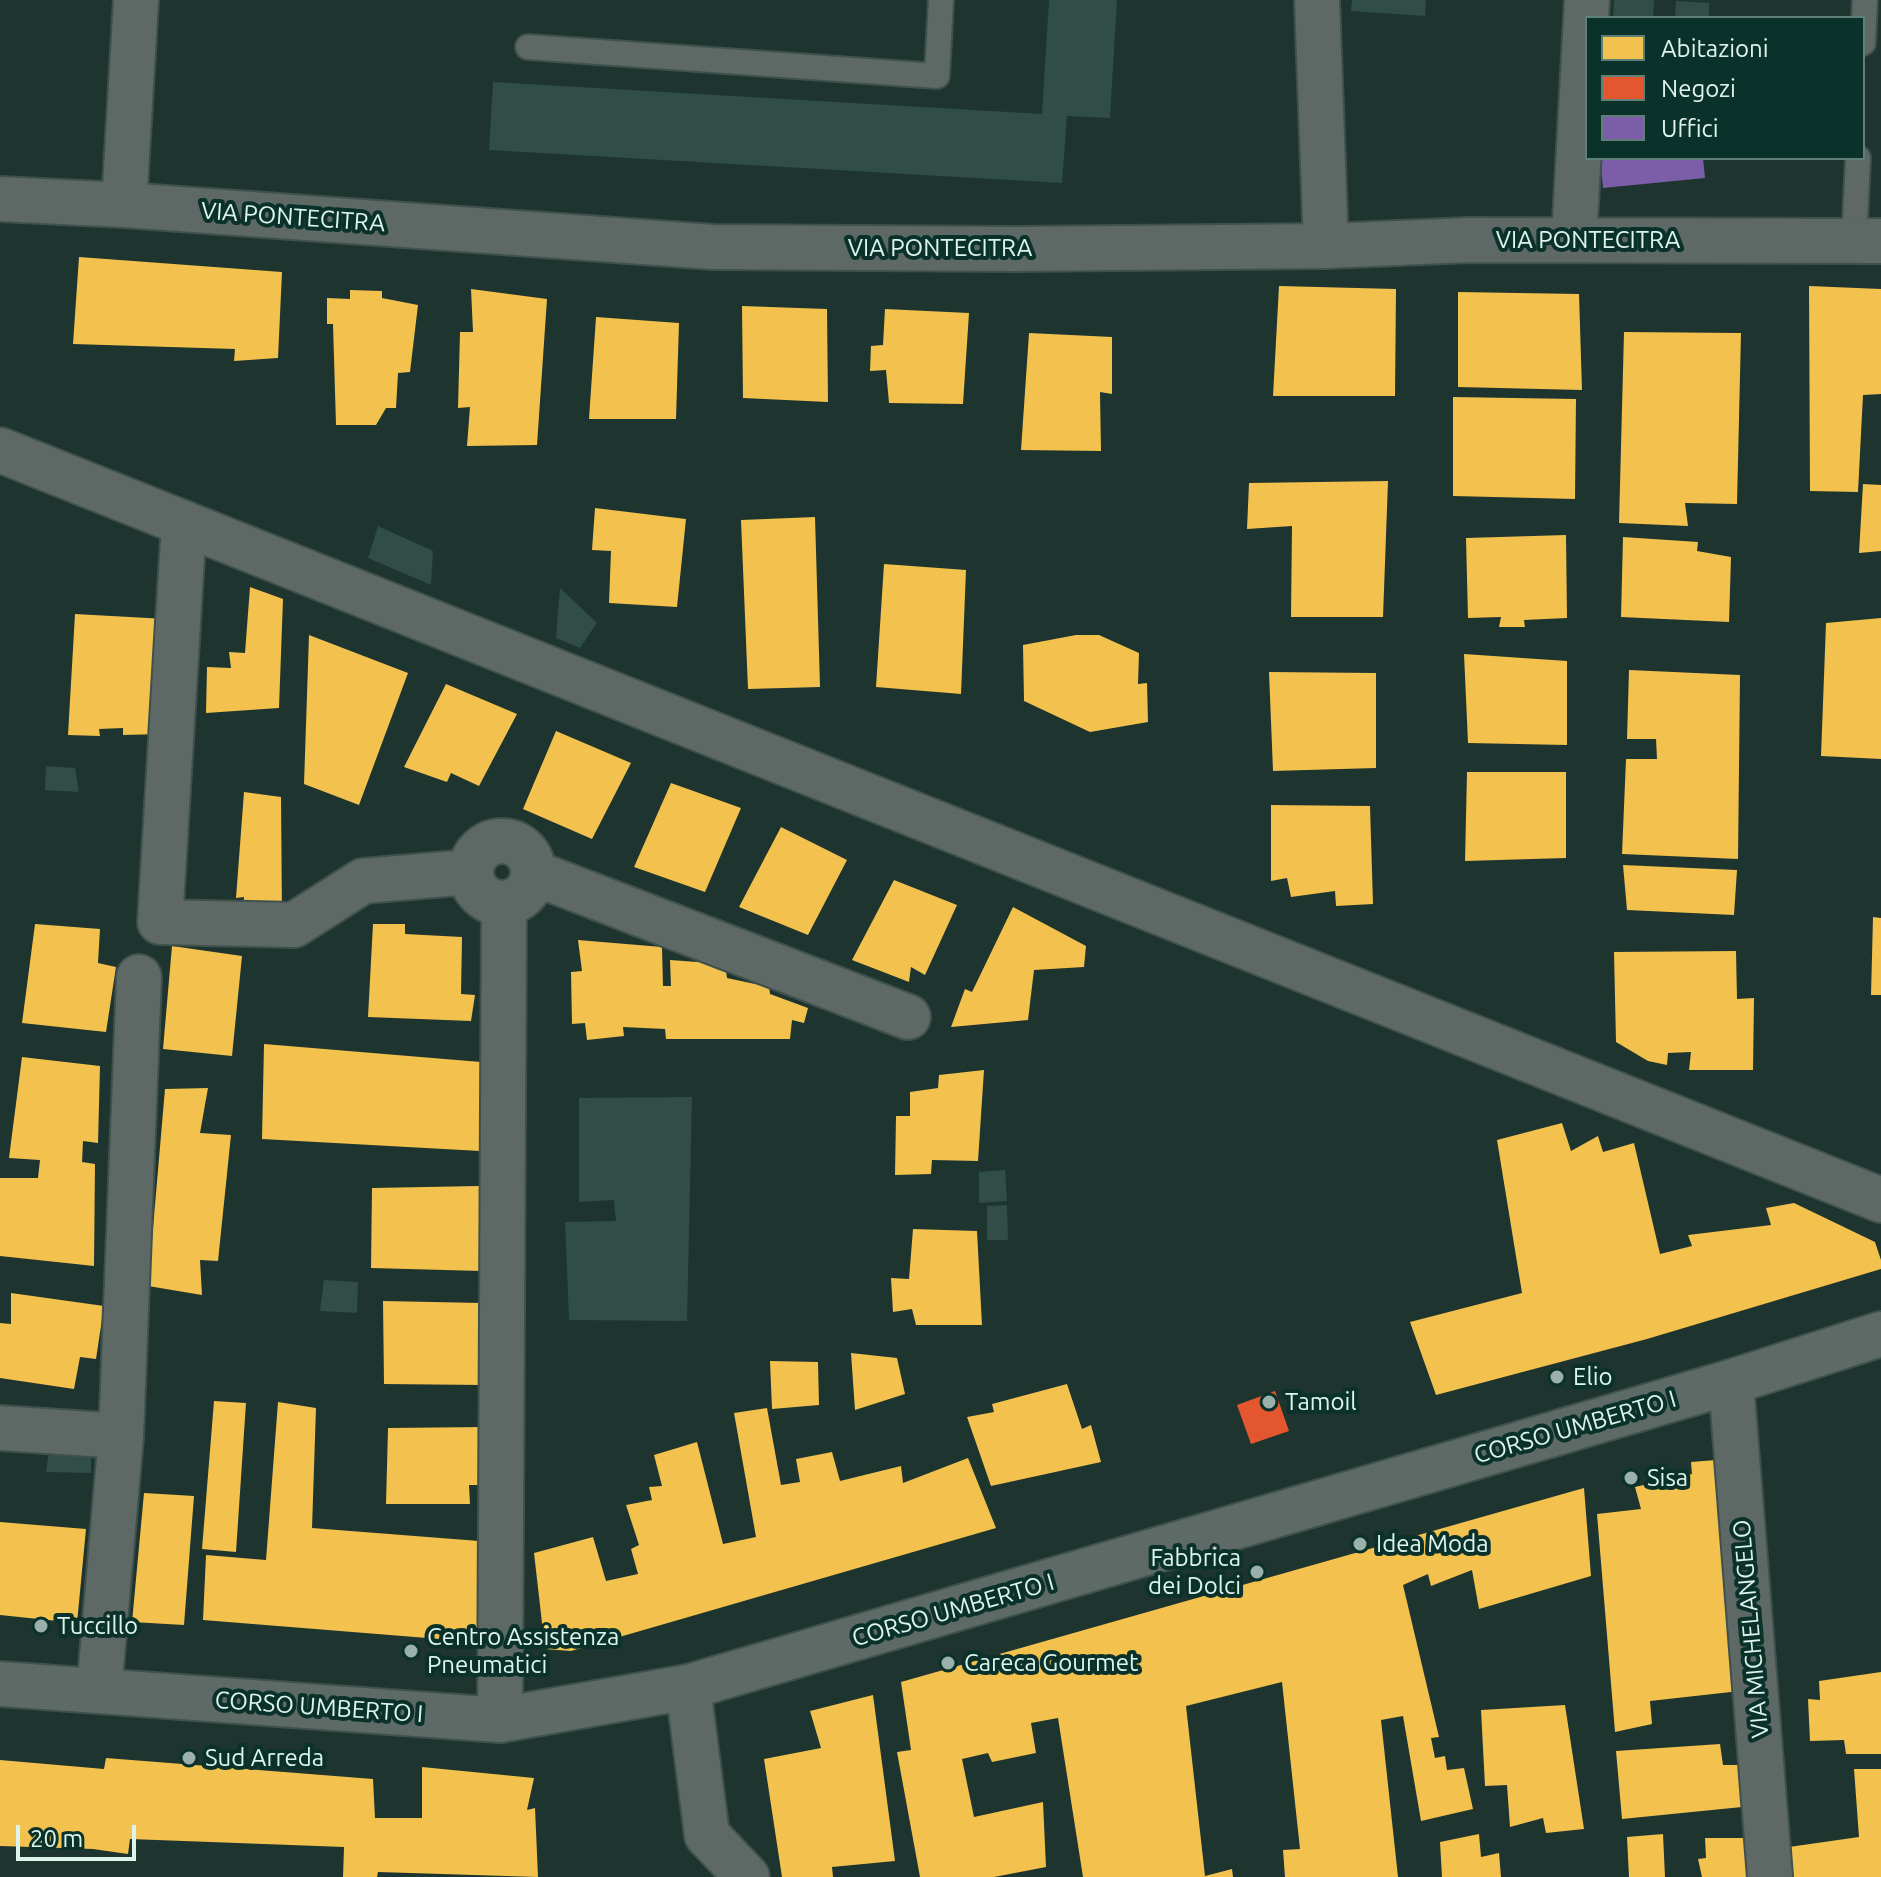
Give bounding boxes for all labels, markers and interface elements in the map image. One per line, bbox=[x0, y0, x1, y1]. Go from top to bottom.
legend bbox=[1585, 16, 1865, 160]
text: Abitazioni bbox=[1661, 35, 1769, 62]
text: Negozi bbox=[1661, 75, 1736, 102]
text: Uffici bbox=[1661, 115, 1719, 142]
street label: VIA PONTECITRA bbox=[200, 196, 386, 238]
street label: VIA PONTECITRA bbox=[1496, 226, 1680, 254]
street label: VIA PONTECITRA bbox=[848, 234, 1032, 262]
place label: Elio bbox=[1573, 1363, 1613, 1391]
marker: Elio bbox=[1548, 1368, 1566, 1386]
street label: CORSO UMBERTO I bbox=[1471, 1384, 1679, 1470]
place label: Tamoil bbox=[1285, 1388, 1357, 1416]
marker: Tamoil bbox=[1260, 1393, 1278, 1411]
place label: Sisa bbox=[1647, 1464, 1688, 1492]
marker: Sisa bbox=[1622, 1469, 1640, 1487]
street label: VIA MICHELANGELO bbox=[1727, 1518, 1775, 1740]
place label: Idea Moda bbox=[1376, 1530, 1489, 1558]
marker: Idea Moda bbox=[1351, 1535, 1369, 1553]
place label: Fabbrica dei Dolci bbox=[1148, 1544, 1241, 1600]
marker: Fabbrica dei Dolci bbox=[1248, 1563, 1266, 1581]
street label: CORSO UMBERTO I bbox=[849, 1567, 1057, 1653]
place label: Tuccillo bbox=[57, 1612, 138, 1640]
marker: Tuccillo bbox=[32, 1617, 50, 1635]
place label: Centro Assistenza Pneumatici bbox=[427, 1623, 619, 1679]
marker: Centro Assistenza Pneumatici bbox=[402, 1642, 420, 1660]
place label: Careca Gourmet bbox=[964, 1649, 1138, 1677]
marker: Careca Gourmet bbox=[939, 1654, 957, 1672]
street label: CORSO UMBERTO I bbox=[214, 1685, 424, 1729]
place label: Sud Arreda bbox=[205, 1744, 324, 1772]
marker: Sud Arreda bbox=[180, 1749, 198, 1767]
scale bar bbox=[20, 1809, 140, 1859]
text: 20 m bbox=[30, 1825, 83, 1852]

